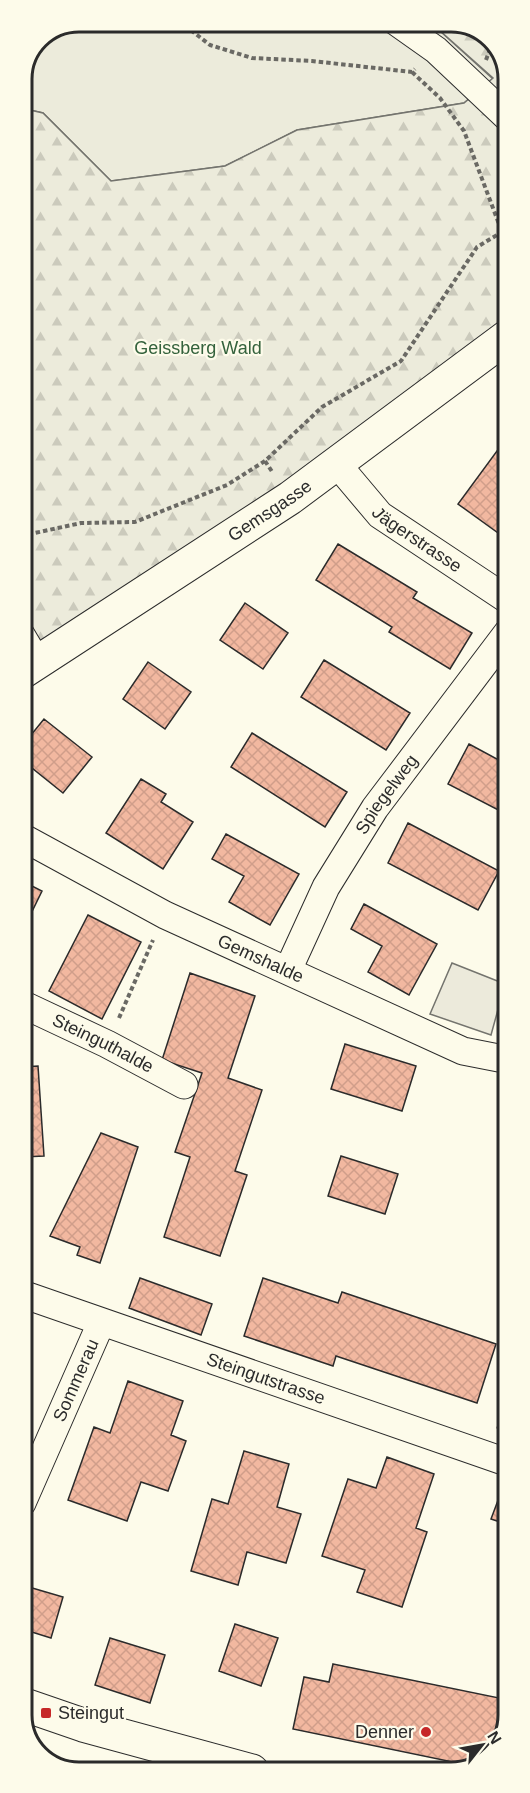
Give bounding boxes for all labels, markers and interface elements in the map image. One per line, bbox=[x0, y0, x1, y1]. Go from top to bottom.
park label: Geissberg Wald bbox=[134, 338, 262, 358]
street label: Gemsgasse bbox=[224, 476, 315, 546]
street label: Jägerstrasse bbox=[368, 503, 465, 576]
street label: Spiegelweg bbox=[351, 751, 422, 838]
street label: Gemshalde bbox=[215, 930, 307, 987]
street label: Steinguthalde bbox=[49, 1010, 157, 1077]
street label: Sommerau bbox=[49, 1336, 103, 1425]
street label: Steingutstrasse bbox=[204, 1349, 328, 1408]
place label: Steingut bbox=[58, 1703, 124, 1723]
marker: Steingut bbox=[39, 1706, 53, 1720]
north arrow bbox=[452, 1715, 512, 1775]
place label: Denner bbox=[355, 1722, 414, 1742]
marker: Denner bbox=[419, 1725, 433, 1739]
text: N bbox=[484, 1728, 505, 1747]

